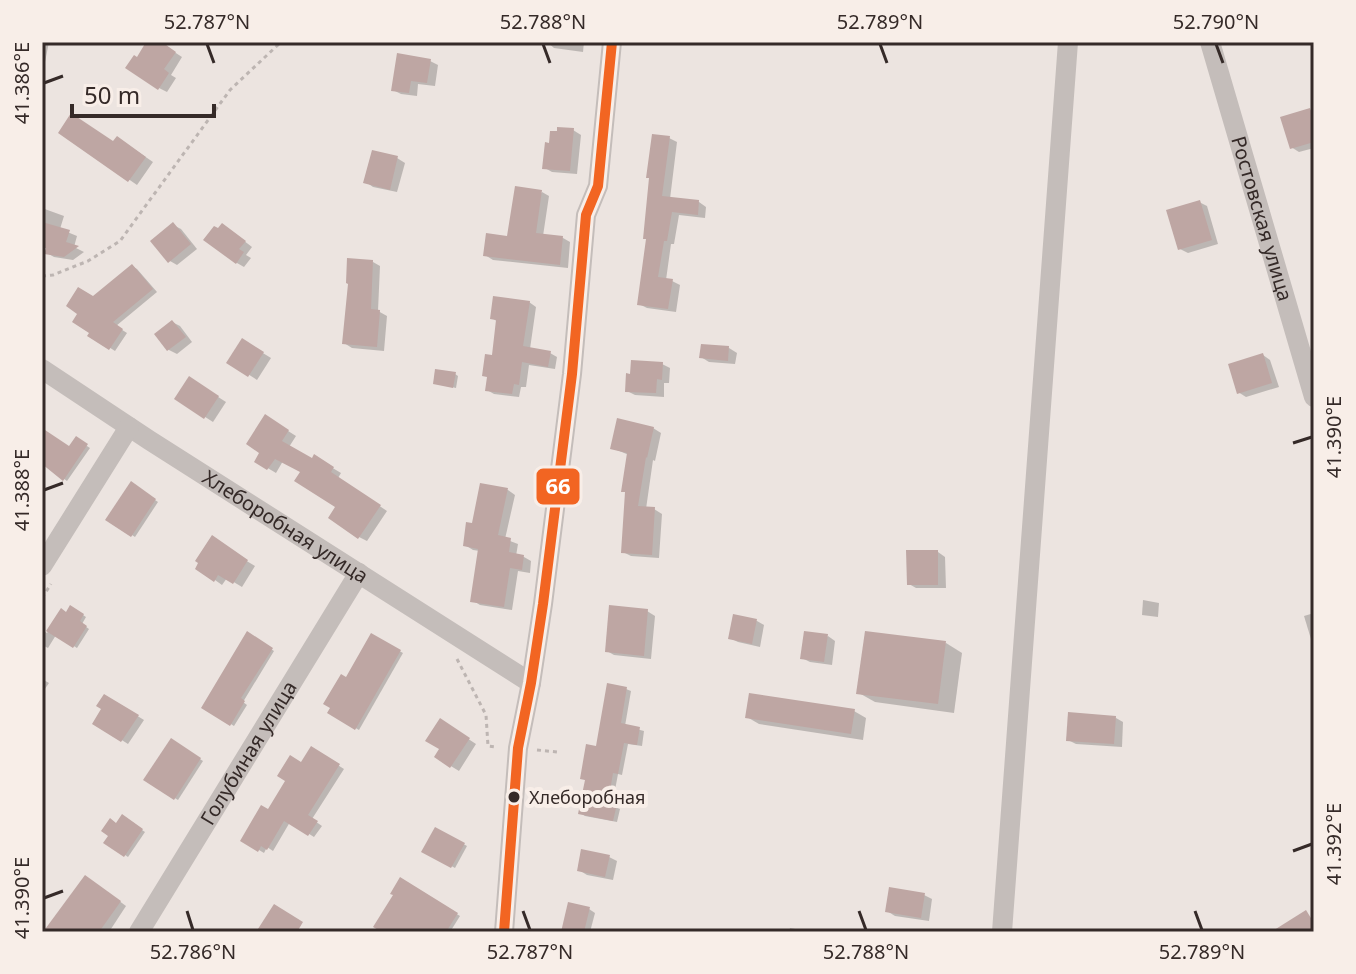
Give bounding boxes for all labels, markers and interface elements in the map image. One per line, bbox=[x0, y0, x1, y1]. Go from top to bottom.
text: 52.787°N bbox=[164, 8, 250, 35]
text: 52.788°N bbox=[500, 8, 586, 35]
text: 52.789°N bbox=[837, 8, 923, 35]
text: 52.790°N bbox=[1173, 8, 1259, 35]
text: 41.386°E bbox=[8, 42, 35, 124]
scale bar bbox=[72, 68, 214, 118]
text: 50 m bbox=[84, 78, 140, 111]
street label: Ростовская улица bbox=[1225, 133, 1299, 304]
text: 41.390°E bbox=[1320, 396, 1347, 478]
text: 41.388°E bbox=[8, 449, 35, 531]
street label: Хлеборобная улица bbox=[198, 464, 374, 589]
line badge: 66 bbox=[535, 467, 581, 506]
text: 66 bbox=[545, 470, 571, 500]
street label: Голубиная улица bbox=[194, 676, 303, 830]
place label: Хлеборобная bbox=[529, 785, 645, 809]
marker: Хлеборобная bbox=[506, 789, 522, 805]
text: 41.392°E bbox=[1320, 803, 1347, 885]
text: 41.390°E bbox=[8, 857, 35, 939]
text: 52.786°N bbox=[150, 938, 236, 965]
text: 52.787°N bbox=[487, 938, 573, 965]
text: 52.788°N bbox=[823, 938, 909, 965]
text: 52.789°N bbox=[1159, 938, 1245, 965]

